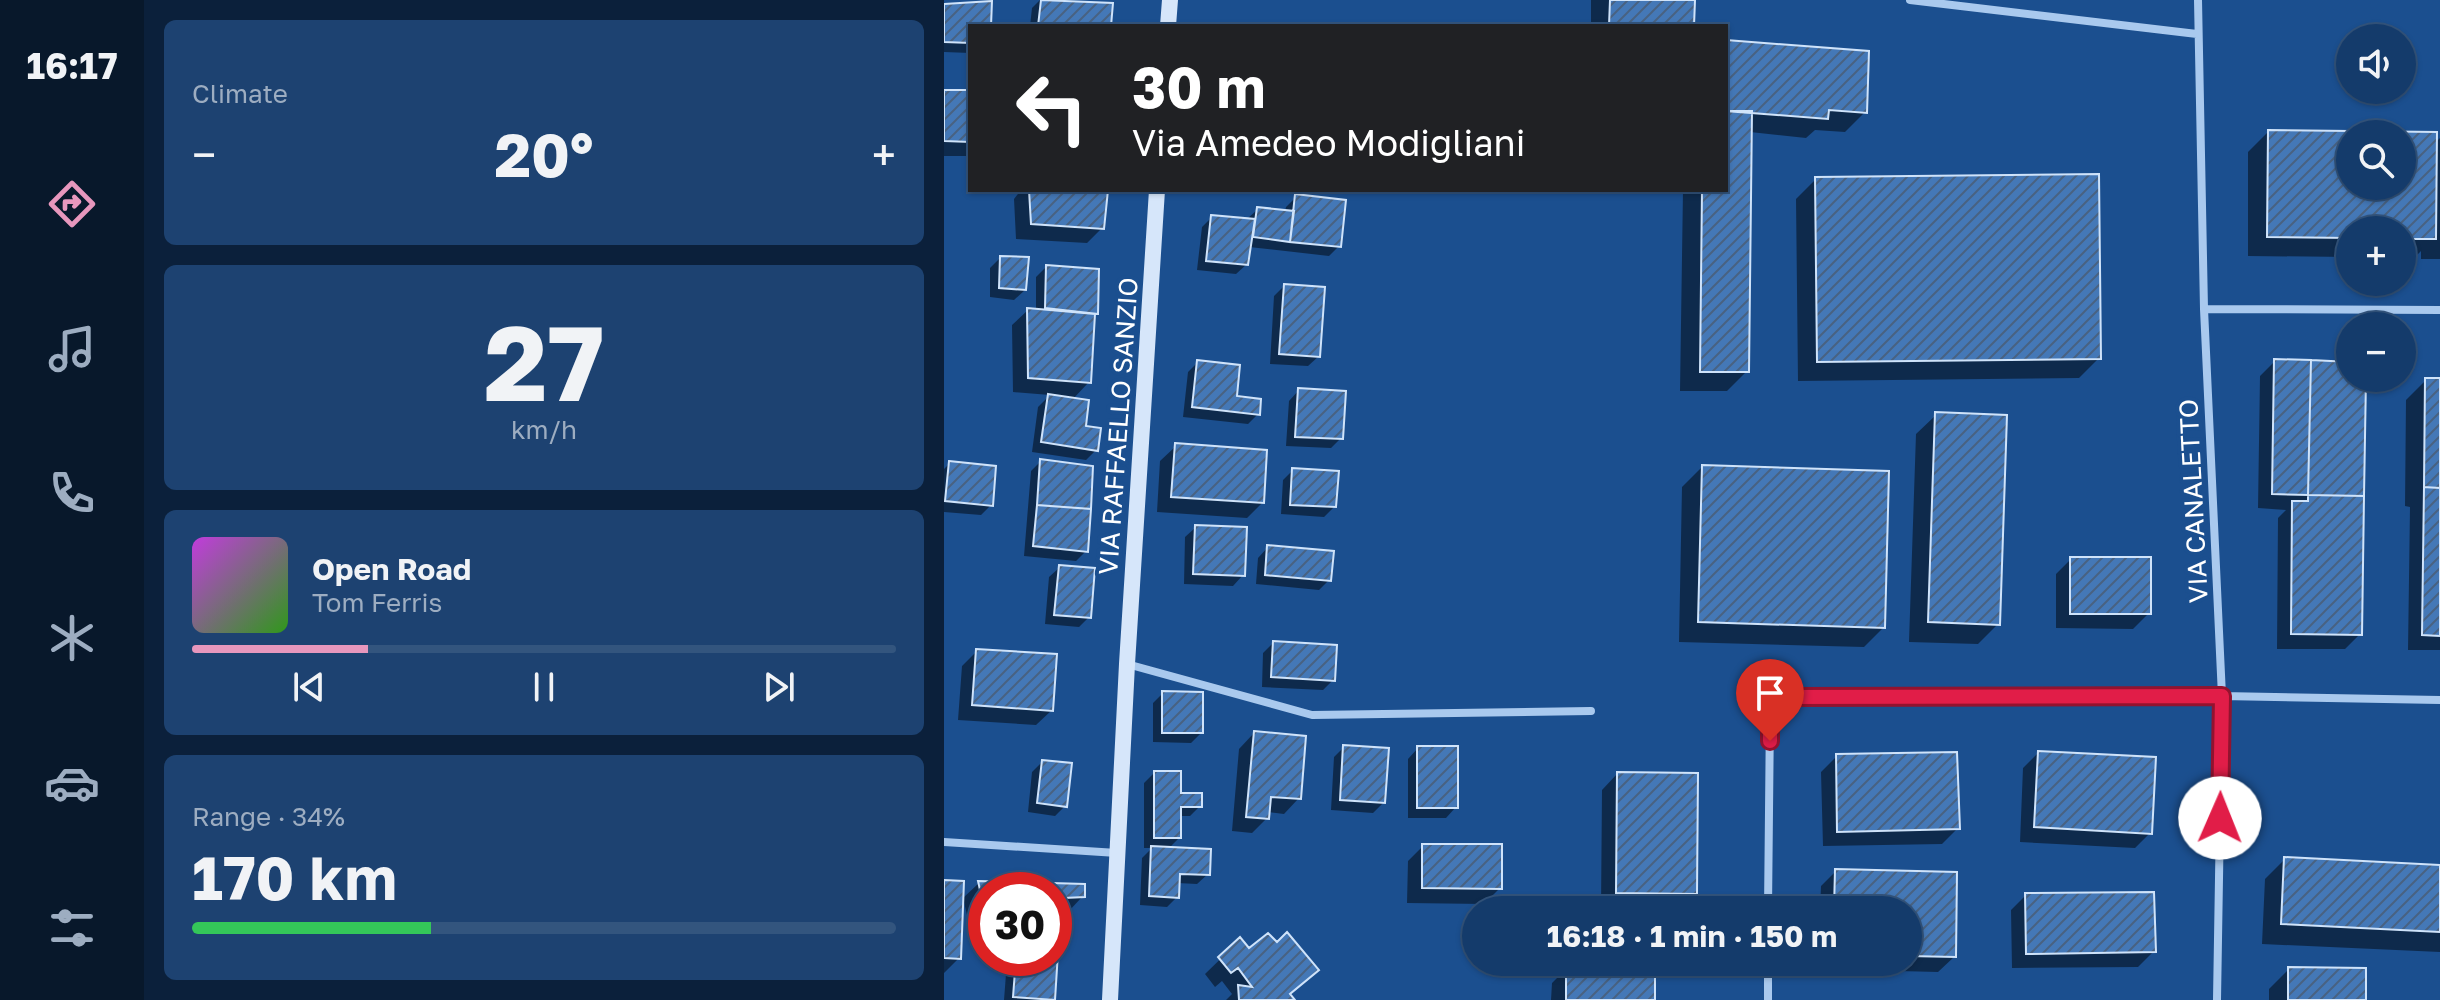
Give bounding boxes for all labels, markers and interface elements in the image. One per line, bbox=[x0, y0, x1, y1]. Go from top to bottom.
map controls bbox=[2336, 24, 2416, 392]
button: sound bbox=[2336, 24, 2416, 104]
text: 16:17 bbox=[26, 44, 118, 87]
text: 30 m bbox=[1132, 53, 1266, 120]
icon: left bbox=[1000, 56, 1104, 160]
text: Climate bbox=[192, 78, 288, 109]
text: 20° bbox=[495, 118, 594, 190]
button: search bbox=[2336, 120, 2416, 200]
text: Via Amedeo Modigliani bbox=[1132, 121, 1525, 164]
text: − bbox=[192, 128, 216, 181]
text: + bbox=[872, 128, 896, 181]
icon: directions bbox=[44, 176, 100, 232]
button: + bbox=[2336, 216, 2416, 296]
street label: VIA RAFFAELLO SANZIO bbox=[1092, 276, 1144, 576]
text: 27 bbox=[484, 299, 604, 424]
button: − bbox=[2336, 312, 2416, 392]
icon: music bbox=[44, 321, 100, 377]
street label: VIA CANALETTO bbox=[2172, 398, 2214, 604]
text: km/h bbox=[511, 414, 577, 445]
icon: phone bbox=[44, 465, 100, 521]
text: Open Road bbox=[312, 551, 471, 587]
text: Tom Ferris bbox=[312, 587, 442, 618]
icon: climate bbox=[44, 610, 100, 666]
pin bbox=[1736, 659, 1804, 741]
icon: previous bbox=[287, 665, 331, 709]
icon: pause bbox=[522, 665, 566, 709]
icon: next bbox=[757, 665, 801, 709]
icon: arrive bbox=[1748, 671, 1792, 715]
icon: car bbox=[44, 755, 100, 811]
position arrow bbox=[2178, 776, 2262, 860]
text: Range · 34% bbox=[192, 801, 345, 832]
text: 170 km bbox=[192, 841, 397, 913]
speed limit sign: 30 bbox=[968, 872, 1072, 976]
icon: filters bbox=[44, 900, 100, 956]
text: 16:18 · 1 min · 150 m bbox=[1547, 918, 1837, 954]

